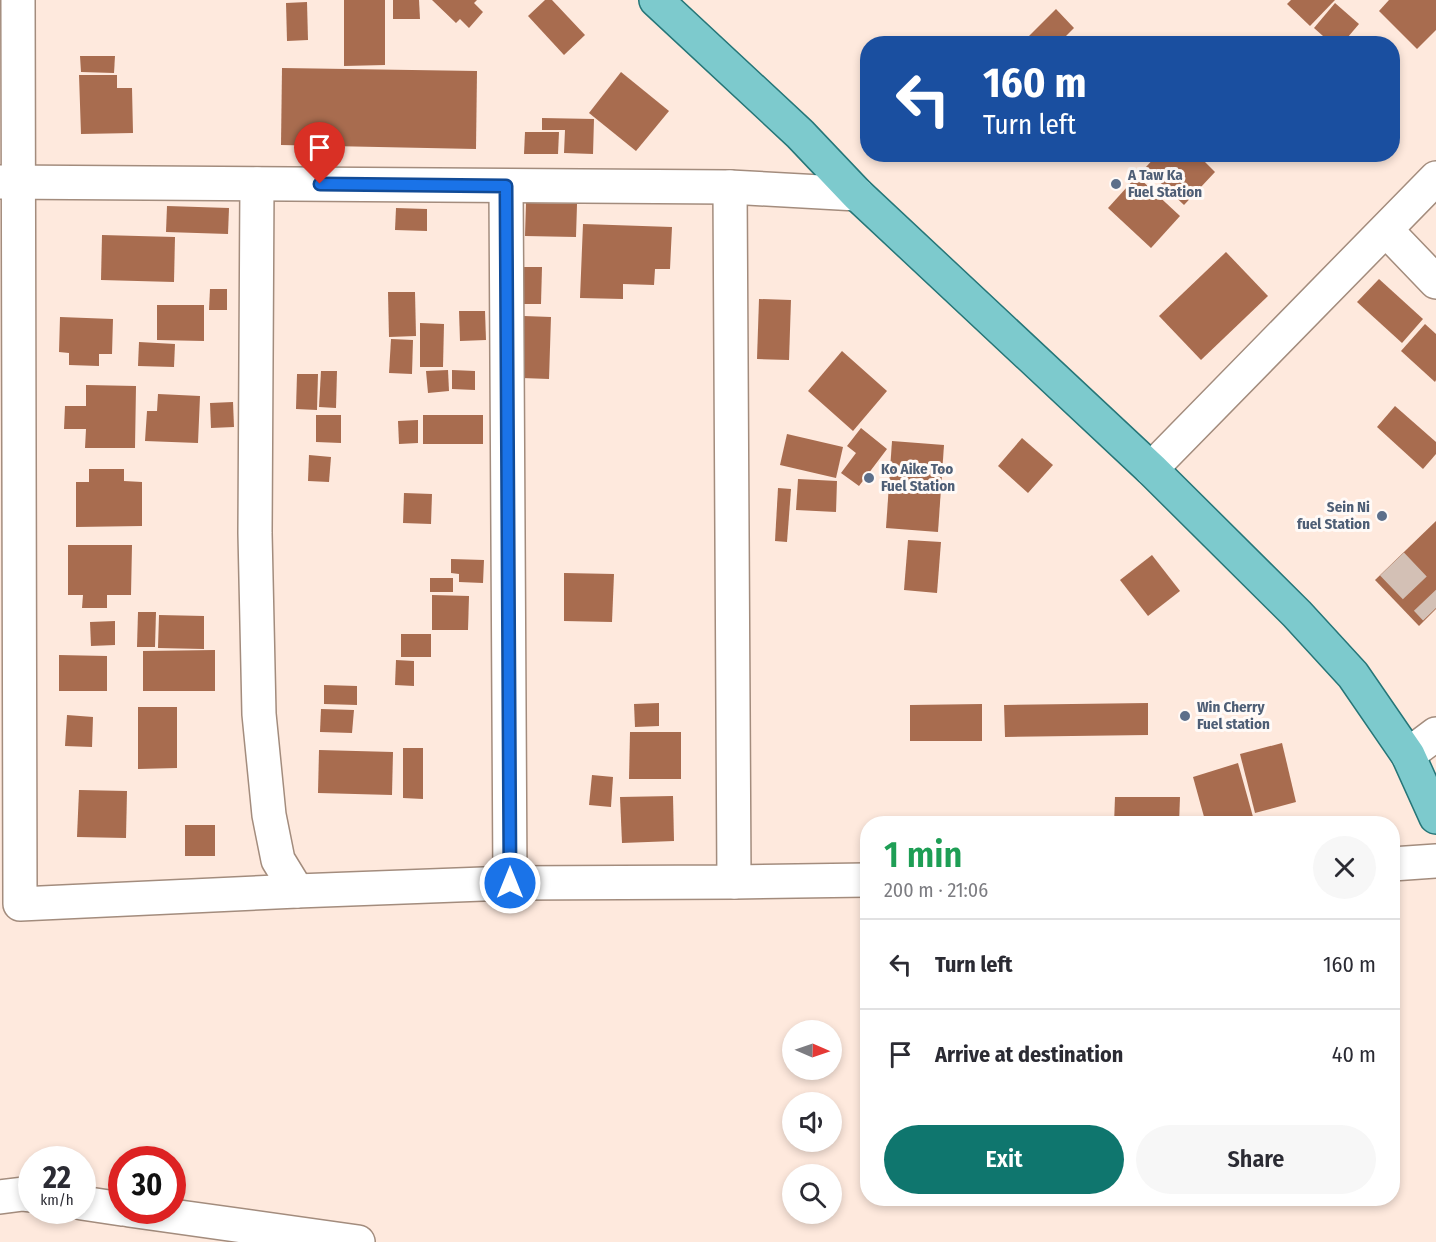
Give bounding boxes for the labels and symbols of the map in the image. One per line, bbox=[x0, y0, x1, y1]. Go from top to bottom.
pin bbox=[294, 122, 345, 184]
place label: A Taw Ka Fuel Station bbox=[1127, 166, 1202, 201]
marker: A Taw Ka Fuel Station bbox=[1109, 177, 1123, 191]
place label: Ko Aike Too Fuel Station bbox=[881, 460, 955, 495]
marker: Ko Aike Too Fuel Station bbox=[862, 471, 876, 485]
place label: Sein Ni fuel Station bbox=[1297, 498, 1370, 533]
marker: Sein Ni fuel Station bbox=[1375, 509, 1389, 523]
place label: Win Cherry Fuel station bbox=[1197, 698, 1270, 733]
marker: Win Cherry Fuel station bbox=[1178, 709, 1192, 723]
position arrow bbox=[478, 851, 542, 915]
north arrow bbox=[782, 1020, 842, 1080]
speed limit sign: 30 bbox=[108, 1146, 186, 1224]

